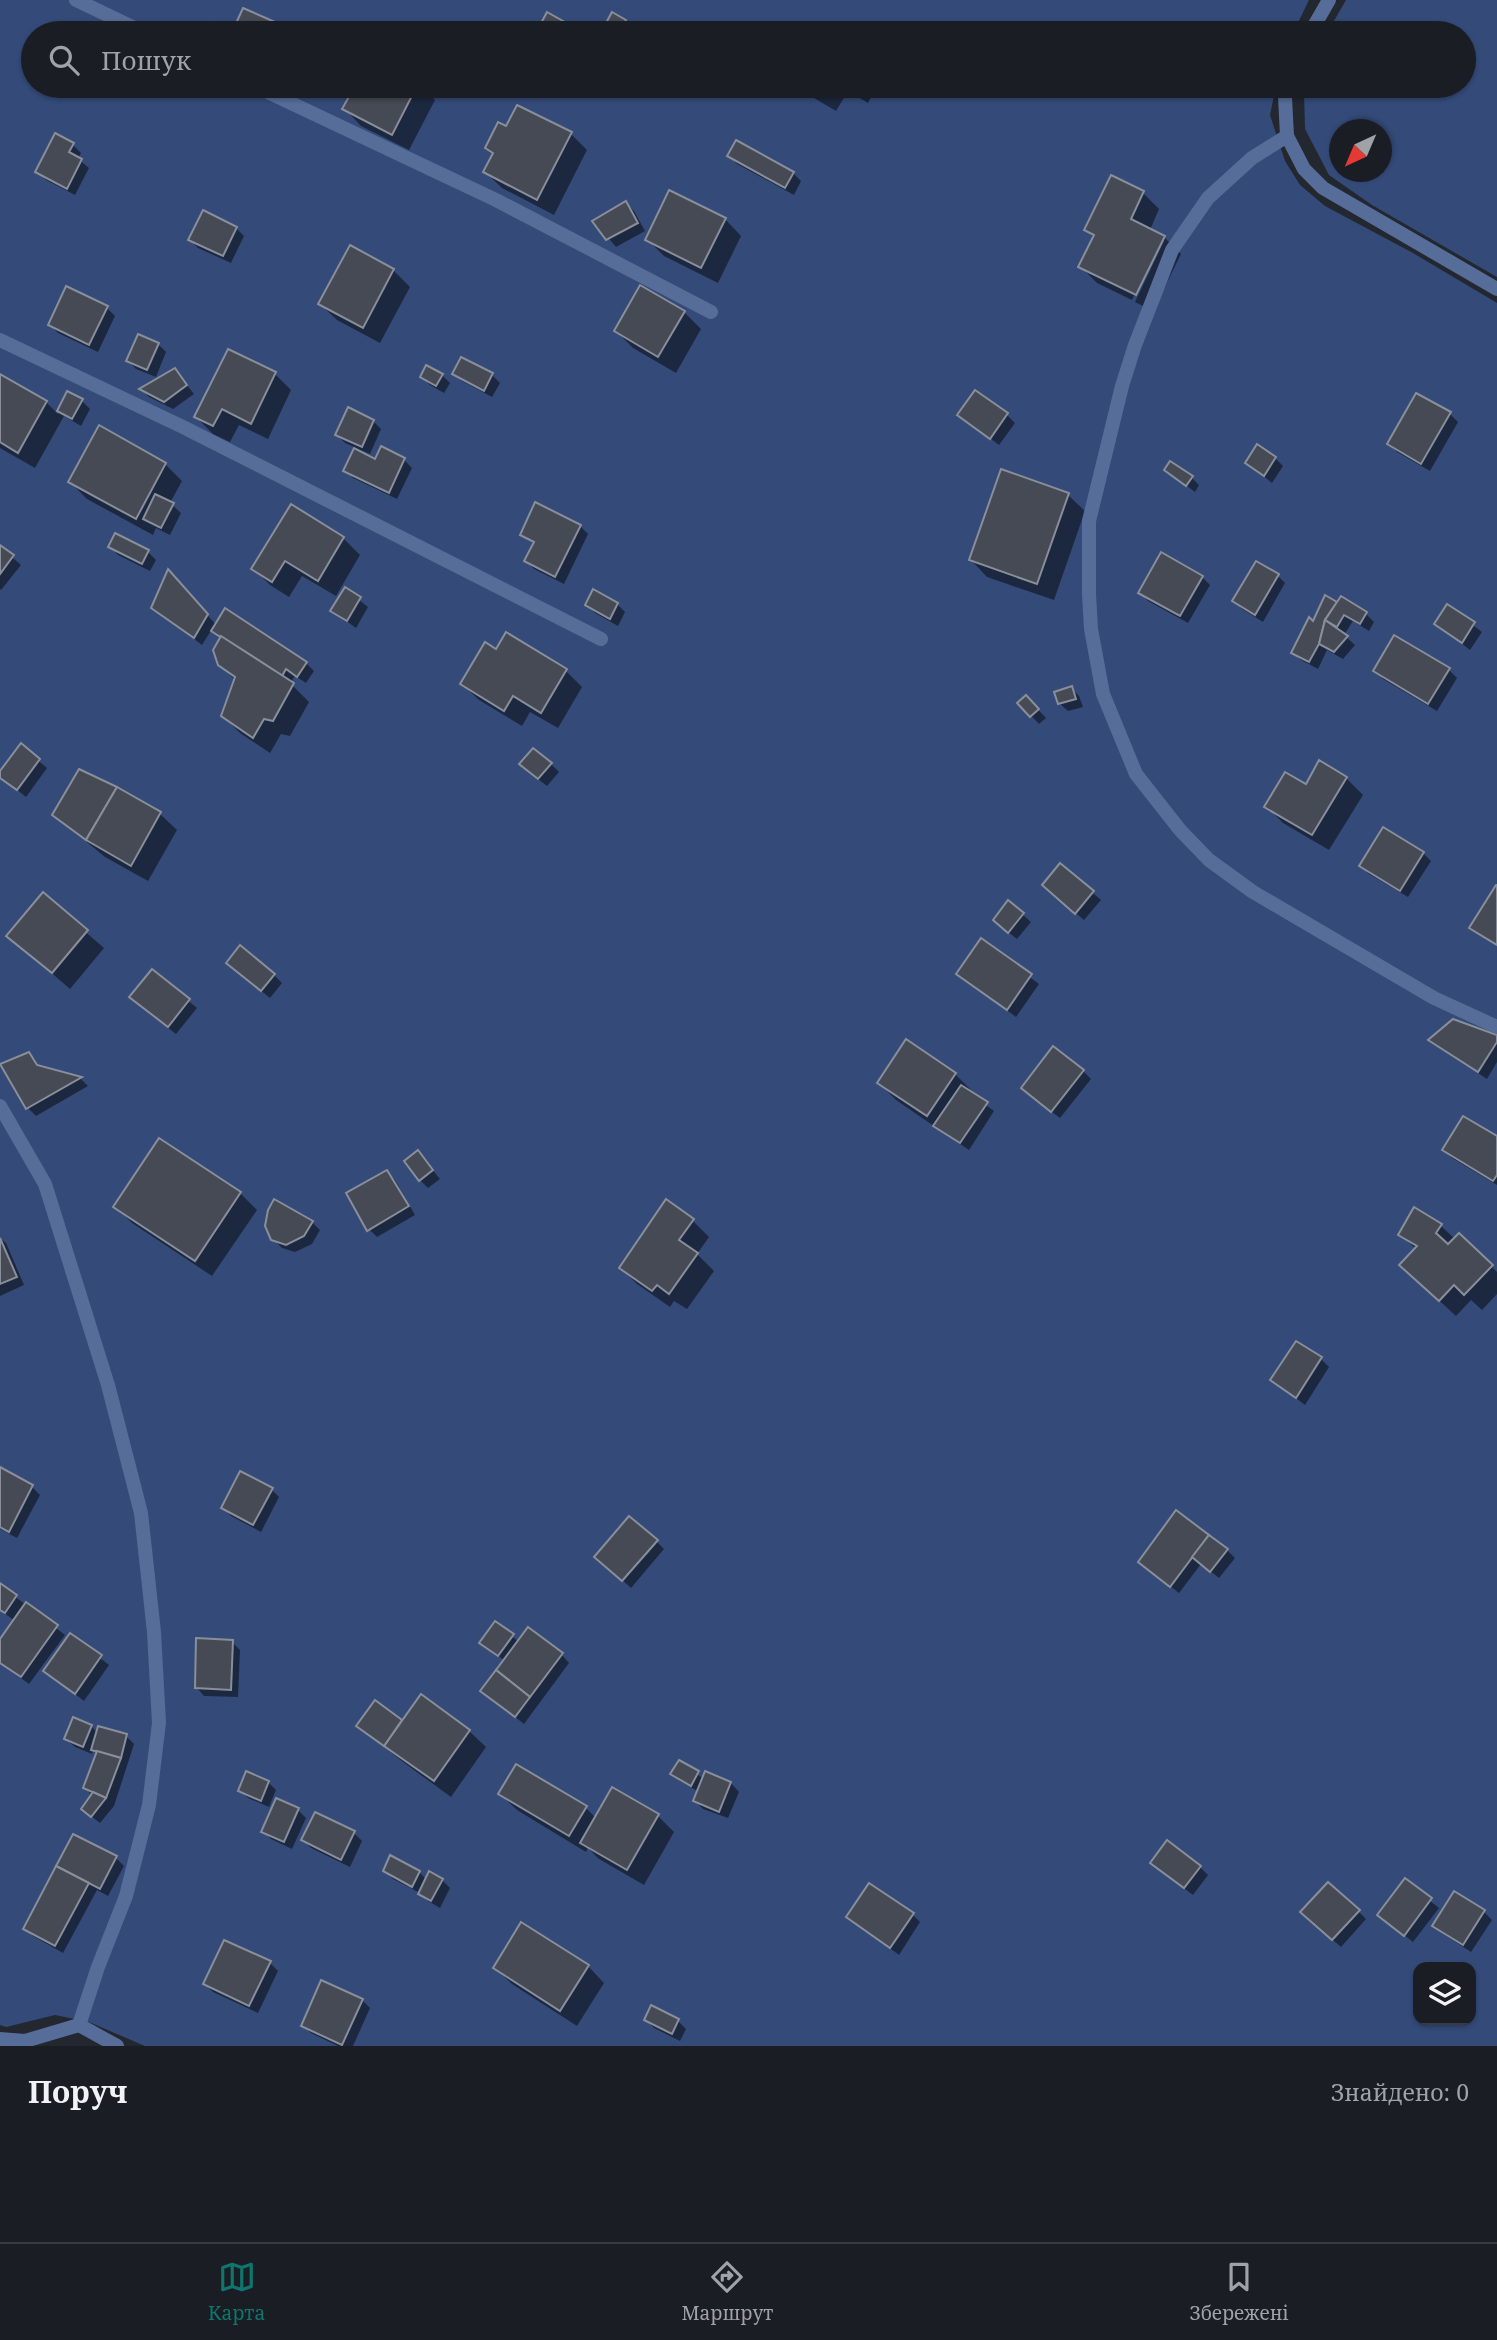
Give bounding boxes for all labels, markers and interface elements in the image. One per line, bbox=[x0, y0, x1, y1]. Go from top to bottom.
search box bbox=[21, 21, 1476, 98]
icon: search bbox=[45, 41, 83, 79]
text: Пошук bbox=[101, 42, 191, 78]
north arrow bbox=[1329, 119, 1392, 182]
map controls bbox=[1413, 1962, 1476, 2025]
button: layers bbox=[1413, 1962, 1476, 2025]
text: Поруч bbox=[28, 2071, 128, 2112]
text: Знайдено: 0 bbox=[1331, 2076, 1469, 2108]
tab: Карта bbox=[208, 2258, 265, 2326]
tab: Маршрут bbox=[681, 2258, 773, 2326]
tab: Збережені bbox=[1189, 2258, 1289, 2326]

